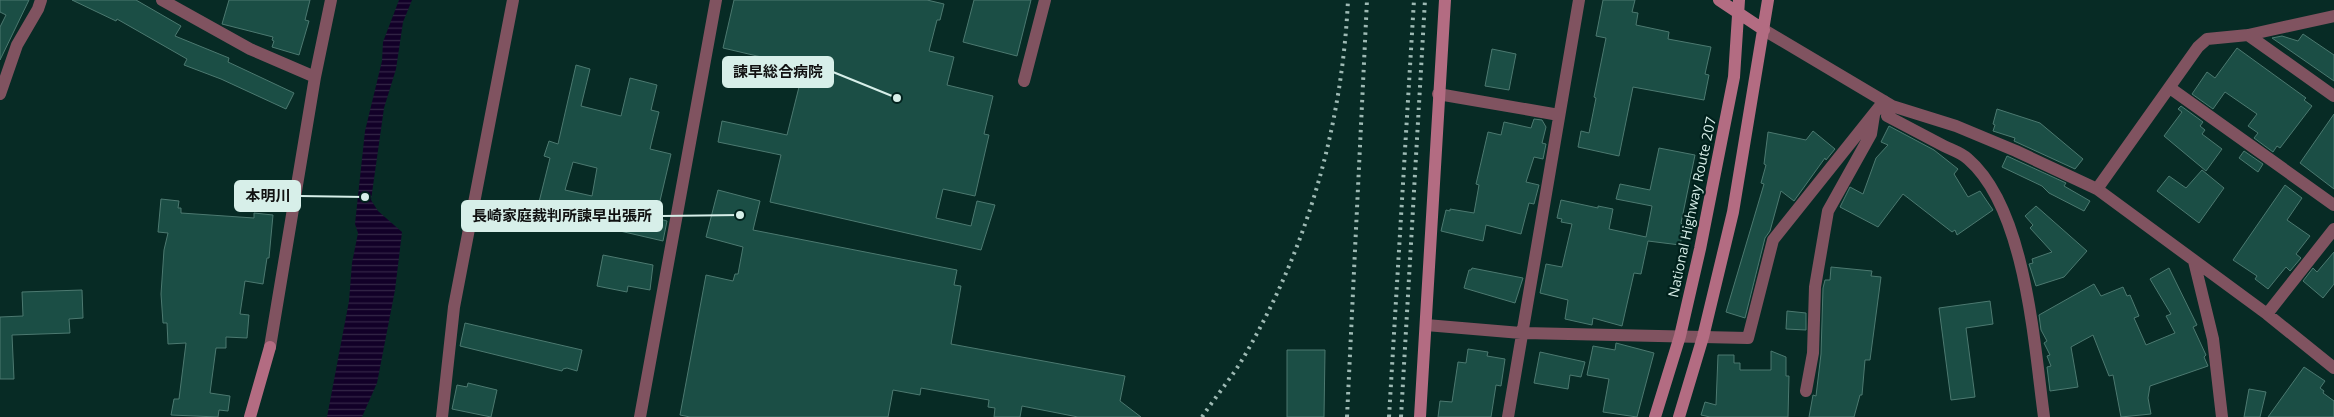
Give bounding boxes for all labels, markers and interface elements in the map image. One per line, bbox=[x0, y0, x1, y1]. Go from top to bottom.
callout: 諫早総合病院 bbox=[723, 57, 833, 87]
text: 諫早総合病院 bbox=[733, 61, 823, 81]
street label: National Highway Route 207 bbox=[1663, 115, 1720, 299]
callout: 本明川 bbox=[235, 181, 300, 211]
text: 本明川 bbox=[245, 185, 291, 205]
callout: 長崎家庭裁判所諫早出張所 bbox=[462, 201, 662, 231]
text: 長崎家庭裁判所諫早出張所 bbox=[472, 205, 652, 225]

